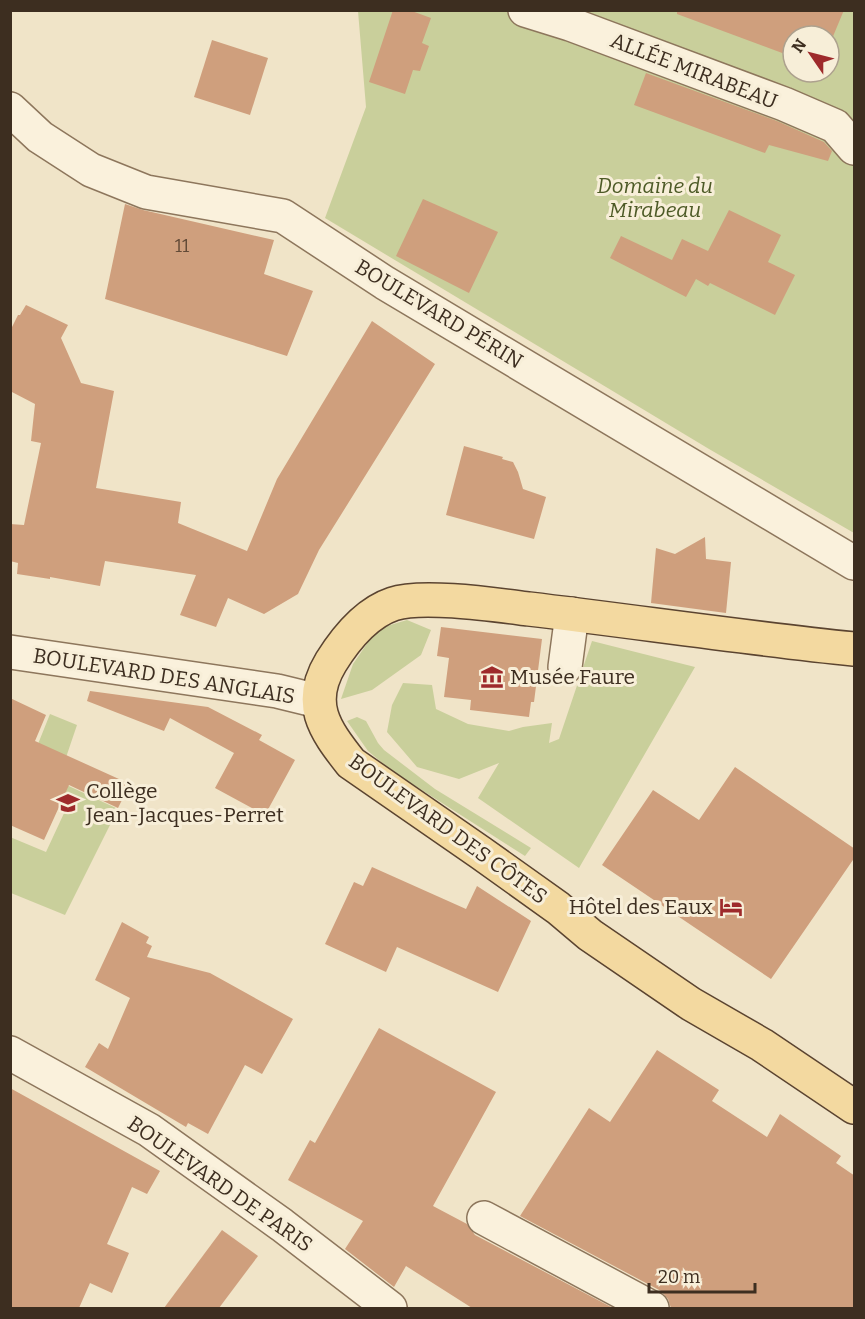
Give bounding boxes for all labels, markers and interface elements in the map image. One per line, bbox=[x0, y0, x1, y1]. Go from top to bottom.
north arrow bbox=[781, 24, 841, 84]
street label: ALLÉE MIRABEAU bbox=[607, 27, 781, 115]
text: N bbox=[788, 35, 810, 56]
park label: Domaine du Mirabeau bbox=[597, 173, 713, 223]
house number: 11 bbox=[175, 235, 190, 257]
street label: BOULEVARD PÉRIN bbox=[350, 254, 528, 374]
street label: BOULEVARD DES ANGLAIS bbox=[31, 642, 297, 710]
museum icon: Musée Faure bbox=[479, 664, 505, 690]
place label: Musée Faure bbox=[510, 664, 635, 690]
street label: BOULEVARD DES CÔTES bbox=[344, 748, 552, 910]
place label: Collège Jean-Jacques-Perret bbox=[85, 778, 284, 828]
school or university icon: Collège Jean-Jacques-Perret bbox=[55, 790, 81, 816]
place label: Hôtel des Eaux bbox=[569, 894, 713, 920]
hotel icon: Hôtel des Eaux bbox=[718, 894, 744, 920]
street label: BOULEVARD DE PARIS bbox=[123, 1110, 317, 1258]
scale bar bbox=[649, 1256, 756, 1294]
text: 20 m bbox=[658, 1266, 700, 1288]

